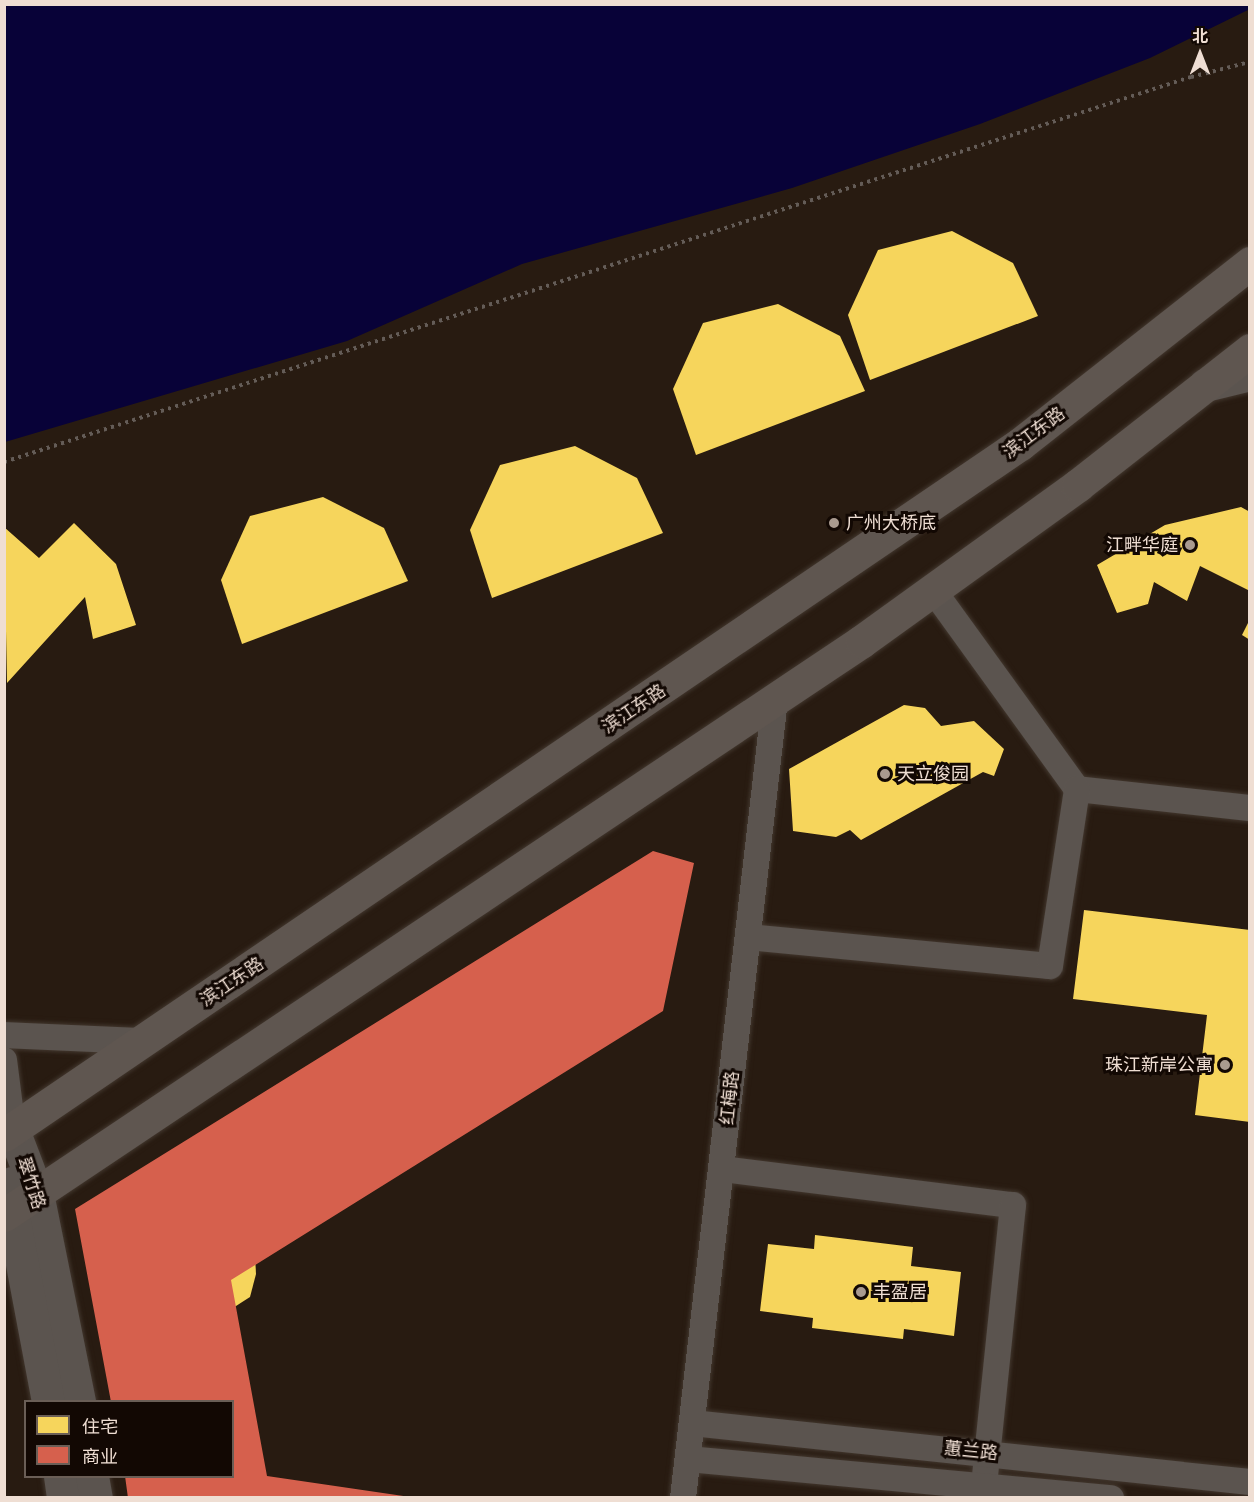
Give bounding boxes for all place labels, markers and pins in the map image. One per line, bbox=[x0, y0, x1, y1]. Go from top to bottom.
place label: 广州大桥底 bbox=[846, 512, 936, 534]
marker: 广州大桥底 bbox=[827, 516, 841, 530]
place label: 江畔华庭 bbox=[1106, 534, 1178, 556]
marker: 江畔华庭 bbox=[1183, 538, 1197, 552]
place label: 天立俊园 bbox=[897, 763, 969, 785]
marker: 天立俊园 bbox=[878, 767, 892, 781]
place label: 珠江新岸公寓 bbox=[1105, 1054, 1213, 1076]
marker: 珠江新岸公寓 bbox=[1218, 1058, 1232, 1072]
place label: 丰盈居 bbox=[873, 1281, 927, 1303]
marker: 丰盈居 bbox=[854, 1285, 868, 1299]

